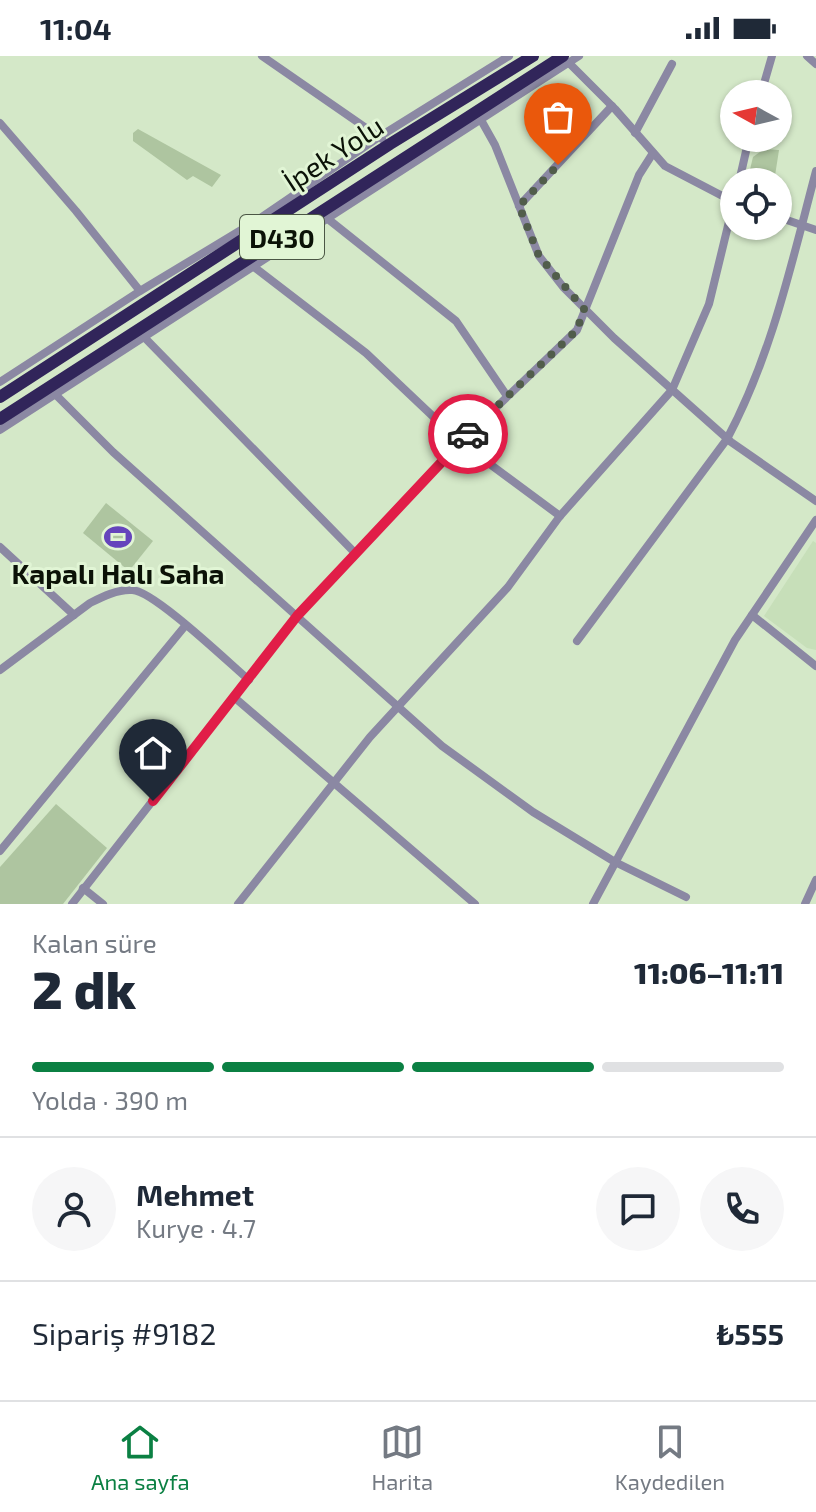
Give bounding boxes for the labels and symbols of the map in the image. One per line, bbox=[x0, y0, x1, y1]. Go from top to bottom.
north arrow bbox=[720, 80, 792, 152]
pin bbox=[524, 83, 592, 165]
street label: İpek Yolu bbox=[277, 108, 389, 198]
road number: D430 bbox=[240, 215, 324, 259]
courier bbox=[428, 394, 508, 474]
sports icon: Kapalı Halı Saha bbox=[103, 522, 133, 552]
place label: Kapalı Halı Saha bbox=[12, 556, 224, 590]
pin bbox=[119, 719, 187, 801]

